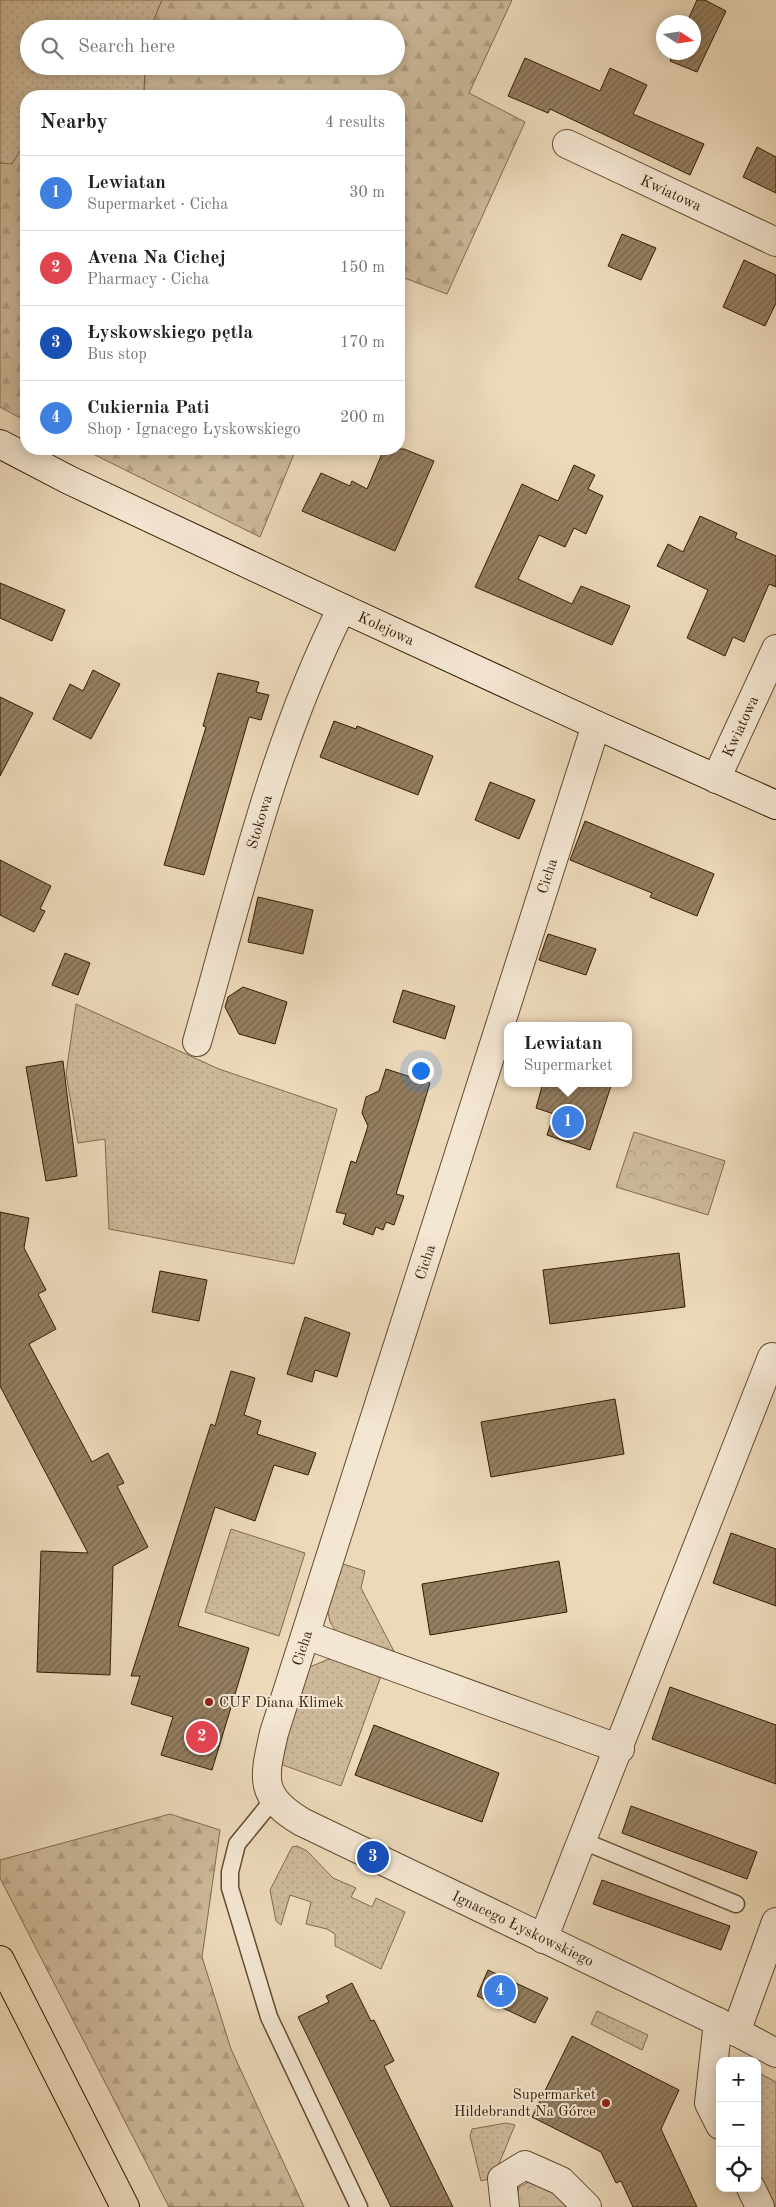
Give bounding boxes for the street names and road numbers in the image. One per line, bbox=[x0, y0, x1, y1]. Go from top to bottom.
street label: Kwiatowa bbox=[638, 173, 704, 215]
street label: Kolejowa bbox=[355, 610, 417, 649]
street label: Kwiatowa bbox=[721, 694, 762, 760]
street label: Stokowa bbox=[246, 793, 276, 851]
street label: Cicha bbox=[536, 856, 561, 896]
street label: Cicha bbox=[414, 1242, 439, 1282]
street label: Cicha bbox=[291, 1628, 316, 1668]
street label: Ignacego Łyskowskiego bbox=[449, 1889, 596, 1970]

